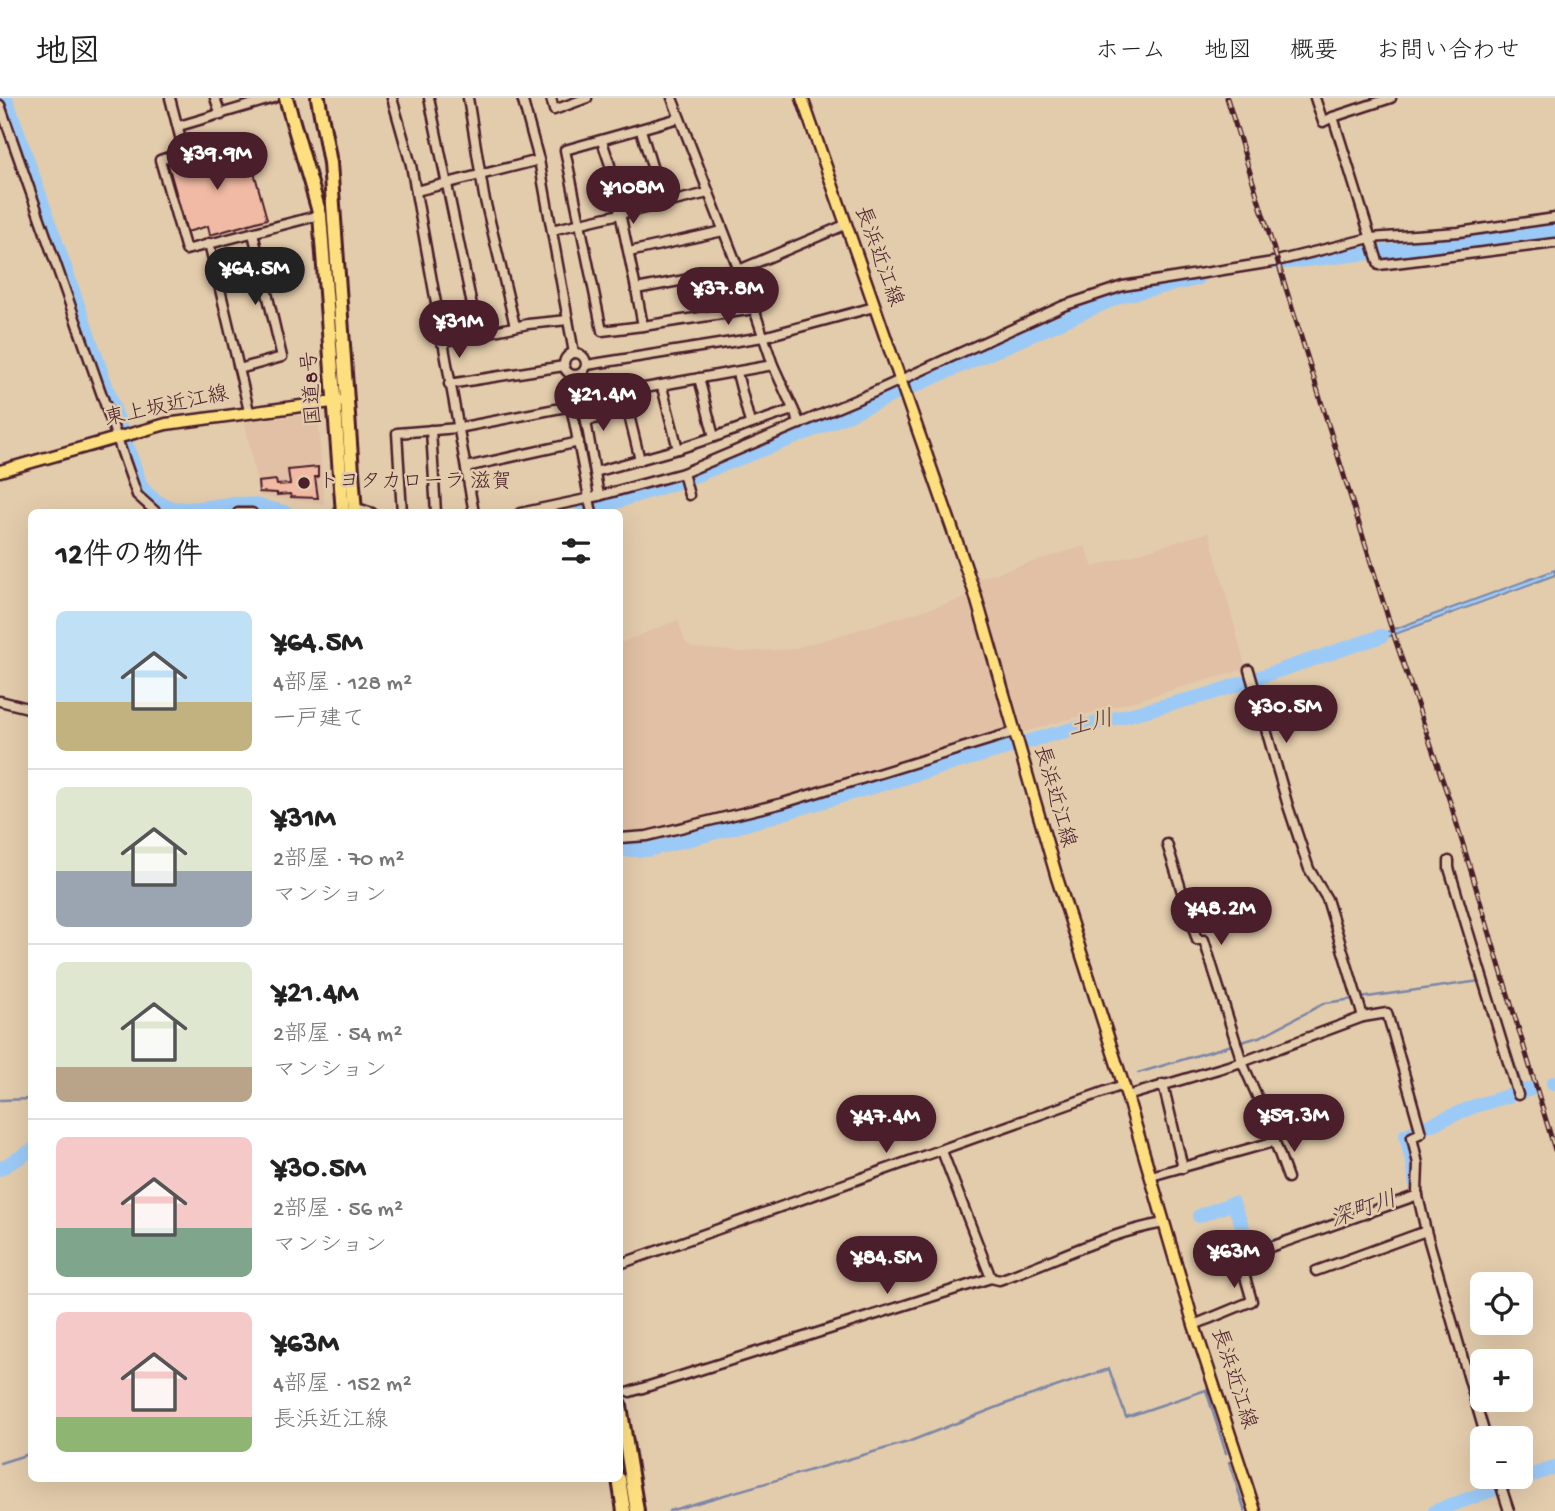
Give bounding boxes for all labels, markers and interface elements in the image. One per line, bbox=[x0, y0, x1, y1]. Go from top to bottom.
text: 地図 bbox=[35, 36, 101, 74]
text: ホーム bbox=[1095, 38, 1166, 67]
text: 地図 bbox=[1204, 38, 1252, 67]
text: 概要 bbox=[1290, 38, 1338, 67]
text: お問い合わせ bbox=[1376, 38, 1520, 67]
pin: ¥39.9M bbox=[160, 132, 274, 192]
text: ¥39.9M bbox=[183, 141, 251, 168]
pin: ¥108M bbox=[584, 166, 682, 226]
text: ¥108M bbox=[602, 175, 664, 202]
street label: 長浜近江線 bbox=[847, 203, 908, 311]
pin: ¥64.5M bbox=[198, 248, 312, 307]
text: ¥64.5M bbox=[221, 256, 289, 283]
pin: ¥37.8M bbox=[671, 268, 785, 327]
text: ¥37.8M bbox=[693, 276, 763, 303]
pin: ¥31M bbox=[418, 300, 500, 360]
text: ¥31M bbox=[435, 309, 483, 336]
street label: 国道8号 bbox=[298, 350, 329, 426]
pin: ¥21.4M bbox=[546, 374, 660, 433]
street label: 東上坂近江線 bbox=[102, 381, 231, 433]
text: ¥21.4M bbox=[570, 382, 636, 409]
place label: トヨタカローラ 滋賀 bbox=[318, 470, 512, 496]
marker: トヨタカローラ 滋賀 bbox=[296, 475, 312, 491]
icon: filters bbox=[557, 532, 595, 570]
text: 12件の物件 bbox=[56, 540, 203, 575]
text: ¥64.5M bbox=[273, 627, 362, 662]
icon: home bbox=[112, 639, 196, 723]
text: 4部屋 · 128 m² bbox=[273, 671, 412, 698]
pin: ¥30.5M bbox=[1229, 686, 1343, 745]
text: ¥30.5M bbox=[1251, 694, 1321, 721]
water label: 土川 bbox=[1065, 706, 1117, 744]
text: 一戸建て bbox=[273, 707, 365, 734]
street label: 長浜近江線 bbox=[1027, 743, 1080, 851]
text: ¥31M bbox=[273, 803, 335, 838]
icon: home bbox=[112, 815, 196, 899]
text: 2部屋 · 70 m² bbox=[273, 847, 404, 874]
text: マンション bbox=[273, 883, 387, 910]
pin: ¥48.2M bbox=[1164, 888, 1278, 947]
text: ¥48.2M bbox=[1187, 896, 1255, 923]
text: ¥21.4M bbox=[273, 978, 358, 1013]
icon: home bbox=[112, 990, 196, 1074]
text: 2部屋 · 54 m² bbox=[273, 1022, 402, 1049]
text: マンション bbox=[273, 1058, 387, 1085]
pin: ¥59.3M bbox=[1237, 1094, 1351, 1154]
pin: ¥47.4M bbox=[829, 1096, 943, 1155]
text: ¥59.3M bbox=[1259, 1103, 1329, 1130]
text: ¥47.4M bbox=[852, 1104, 920, 1131]
text: ¥30.5M bbox=[273, 1153, 366, 1188]
icon: home bbox=[112, 1165, 196, 1249]
water label: 深町川 bbox=[1327, 1187, 1401, 1235]
text: 2部屋 · 56 m² bbox=[273, 1197, 403, 1224]
pin: ¥63M bbox=[1193, 1230, 1275, 1290]
text: マンション bbox=[273, 1233, 387, 1260]
pin: ¥84.5M bbox=[830, 1236, 944, 1296]
text: ¥63M bbox=[1209, 1239, 1259, 1266]
text: ¥84.5M bbox=[852, 1245, 922, 1272]
map controls bbox=[1470, 1272, 1533, 1489]
button: locate bbox=[1470, 1272, 1533, 1335]
street label: 長浜近江線 bbox=[1204, 1325, 1261, 1433]
text: ¥63M bbox=[273, 1328, 339, 1363]
icon: home bbox=[112, 1340, 196, 1424]
button: + bbox=[1470, 1349, 1533, 1412]
text: 4部屋 · 152 m² bbox=[273, 1372, 412, 1399]
text: 長浜近江線 bbox=[273, 1408, 388, 1435]
button: − bbox=[1470, 1426, 1533, 1489]

